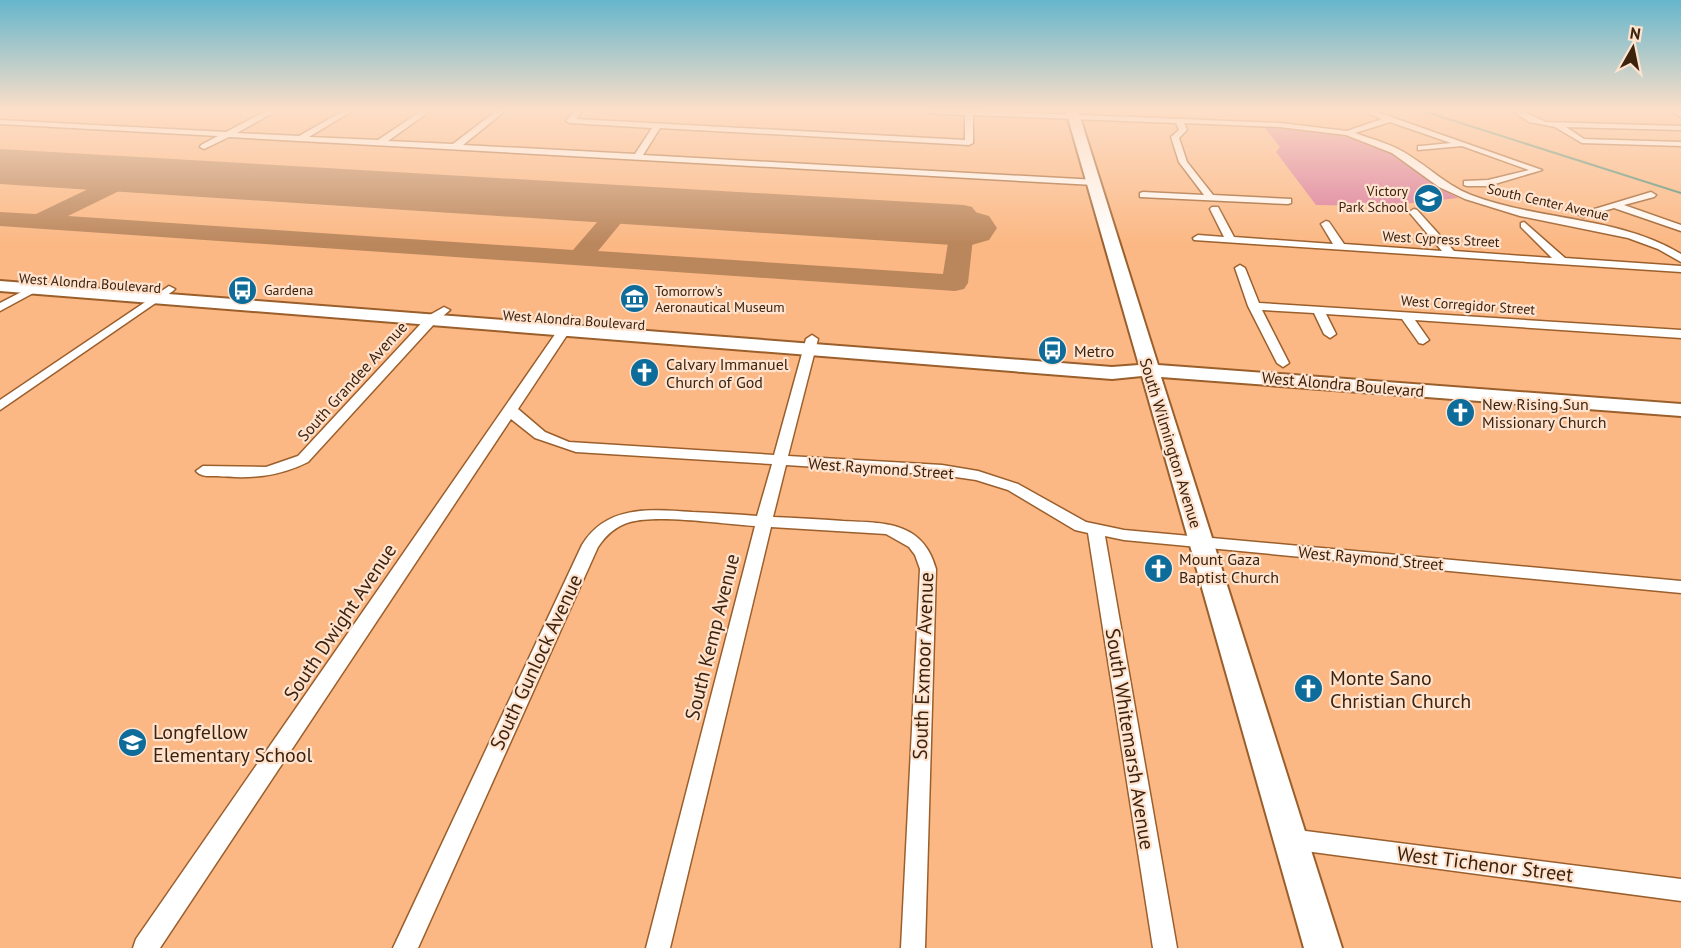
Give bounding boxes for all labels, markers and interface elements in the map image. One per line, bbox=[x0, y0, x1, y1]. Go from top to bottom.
north arrow bbox=[1603, 18, 1663, 78]
text: N bbox=[1629, 22, 1642, 44]
street label: South Center Avenue bbox=[1485, 179, 1611, 225]
place label: Victory Park School bbox=[1338, 182, 1408, 216]
school or university icon: Victory Park School bbox=[1413, 183, 1445, 215]
street label: West Cypress Street bbox=[1382, 227, 1500, 251]
street label: West Alondra Boulevard bbox=[18, 269, 162, 297]
bus stop icon: Gardena bbox=[227, 274, 259, 306]
place label: Gardena bbox=[264, 281, 314, 299]
place label: Tomorrow's Aeronautical Museum bbox=[655, 282, 785, 316]
museum icon: Tomorrow's Aeronautical Museum bbox=[618, 283, 650, 315]
street label: West Corregidor Street bbox=[1400, 291, 1536, 319]
street label: West Alondra Boulevard bbox=[502, 306, 646, 334]
street label: South Grandee Avenue bbox=[293, 317, 411, 445]
bus stop icon: Metro bbox=[1037, 335, 1069, 367]
place label: Metro bbox=[1074, 341, 1114, 361]
place label: Calvary Immanuel Church of God bbox=[666, 354, 789, 392]
street label: South Wilmington Avenue bbox=[1136, 355, 1206, 531]
church icon: Calvary Immanuel Church of God bbox=[629, 357, 661, 389]
street label: West Alondra Boulevard bbox=[1261, 367, 1425, 401]
place label: New Rising Sun Missionary Church bbox=[1482, 394, 1606, 432]
church icon: New Rising Sun Missionary Church bbox=[1445, 397, 1477, 429]
street label: West Raymond Street bbox=[808, 453, 955, 483]
street label: South Dwight Avenue bbox=[278, 538, 402, 706]
street label: West Raymond Street bbox=[1297, 542, 1445, 574]
place label: Mount Gaza Baptist Church bbox=[1179, 549, 1279, 587]
street label: South Kemp Avenue bbox=[679, 551, 745, 723]
church icon: Mount Gaza Baptist Church bbox=[1142, 552, 1174, 584]
street label: South Gunlock Avenue bbox=[484, 570, 588, 754]
street label: South Exmoor Avenue bbox=[907, 572, 939, 760]
street label: South Whitemarsh Avenue bbox=[1100, 626, 1160, 852]
place label: Monte Sano Christian Church bbox=[1330, 665, 1471, 714]
church icon: Monte Sano Christian Church bbox=[1293, 673, 1325, 705]
place label: Longfellow Elementary School bbox=[153, 719, 313, 768]
school or university icon: Longfellow Elementary School bbox=[116, 727, 148, 759]
street label: West Tichenor Street bbox=[1395, 840, 1575, 888]

